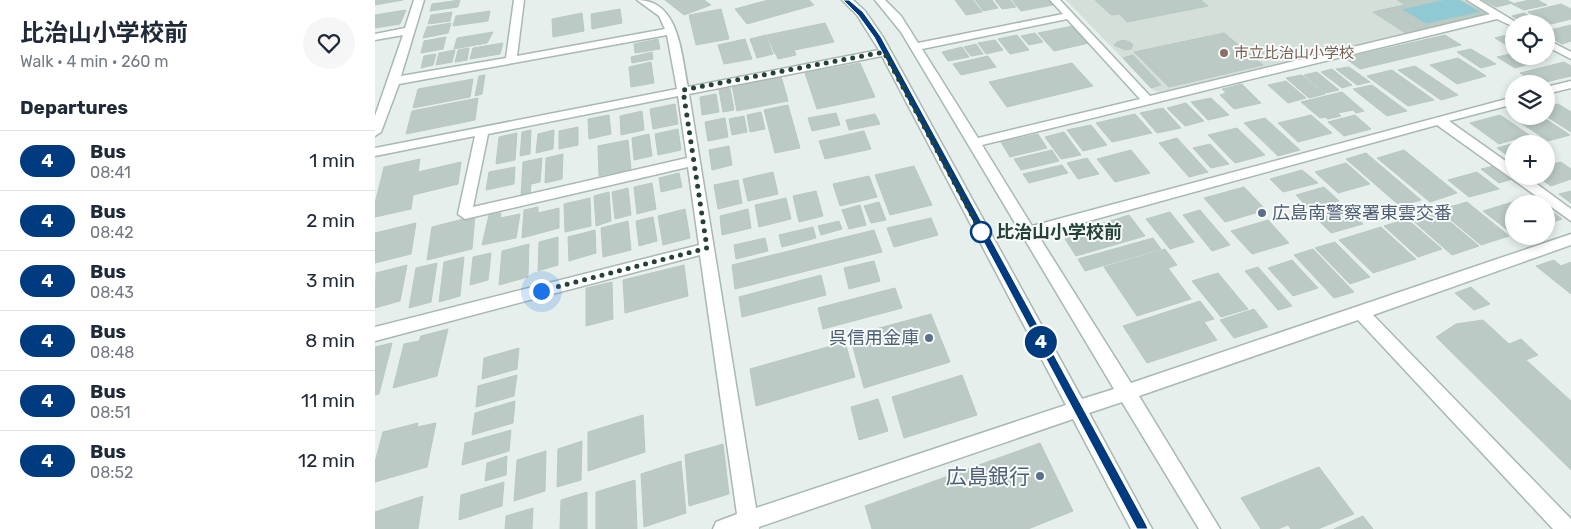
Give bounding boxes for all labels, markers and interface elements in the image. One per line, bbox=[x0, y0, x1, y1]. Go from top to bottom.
map controls bbox=[1505, 15, 1555, 245]
button: locate bbox=[1505, 15, 1555, 65]
button: heart bbox=[303, 17, 355, 69]
text: 比治山小学校前 bbox=[20, 19, 188, 47]
place label: 市立比治山小学校 bbox=[1234, 44, 1354, 62]
marker: 市立比治山小学校 bbox=[1218, 47, 1230, 59]
text: Walk · 4 min · 260 m bbox=[20, 52, 169, 71]
button: layers bbox=[1505, 75, 1555, 125]
text: Departures bbox=[20, 96, 128, 119]
button: + bbox=[1505, 135, 1555, 185]
text: Bus bbox=[90, 140, 126, 163]
text: 1 min bbox=[309, 149, 355, 172]
text: 4 bbox=[41, 150, 54, 172]
text: 08:41 bbox=[90, 163, 131, 182]
button: − bbox=[1505, 195, 1555, 245]
text: Bus bbox=[90, 200, 126, 223]
place label: 広島南警察署東雲交番 bbox=[1272, 202, 1452, 224]
marker: 広島南警察署東雲交番 bbox=[1256, 207, 1268, 219]
text: 2 min bbox=[306, 209, 355, 232]
text: 4 bbox=[41, 210, 54, 232]
marker: 比治山小学校前 bbox=[970, 221, 992, 243]
place label: 比治山小学校前 bbox=[996, 221, 1122, 243]
text: 08:42 bbox=[90, 223, 134, 242]
text: Bus bbox=[90, 260, 126, 283]
text: 3 min bbox=[306, 269, 355, 292]
text: 4 bbox=[41, 270, 54, 292]
your location bbox=[529, 279, 554, 304]
text: 08:43 bbox=[90, 283, 134, 302]
text: Bus bbox=[90, 320, 126, 343]
line badge: 4 bbox=[1025, 326, 1057, 358]
place label: 呉信用金庫 bbox=[829, 327, 919, 349]
text: 8 min bbox=[305, 329, 355, 352]
text: 4 bbox=[41, 330, 54, 352]
text: 4 bbox=[1035, 331, 1047, 353]
marker: 呉信用金庫 bbox=[923, 332, 935, 344]
text: 08:48 bbox=[90, 343, 135, 362]
text: Bus bbox=[90, 380, 126, 403]
text: 11 min bbox=[301, 389, 355, 412]
text: 4 bbox=[41, 390, 54, 412]
text: 08:51 bbox=[90, 403, 131, 422]
text: Bus bbox=[90, 440, 126, 463]
text: 12 min bbox=[298, 449, 355, 472]
text: 4 bbox=[41, 450, 54, 472]
text: 08:52 bbox=[90, 463, 133, 482]
place label: 広島銀行 bbox=[946, 464, 1030, 489]
marker: 広島銀行 bbox=[1034, 470, 1046, 482]

